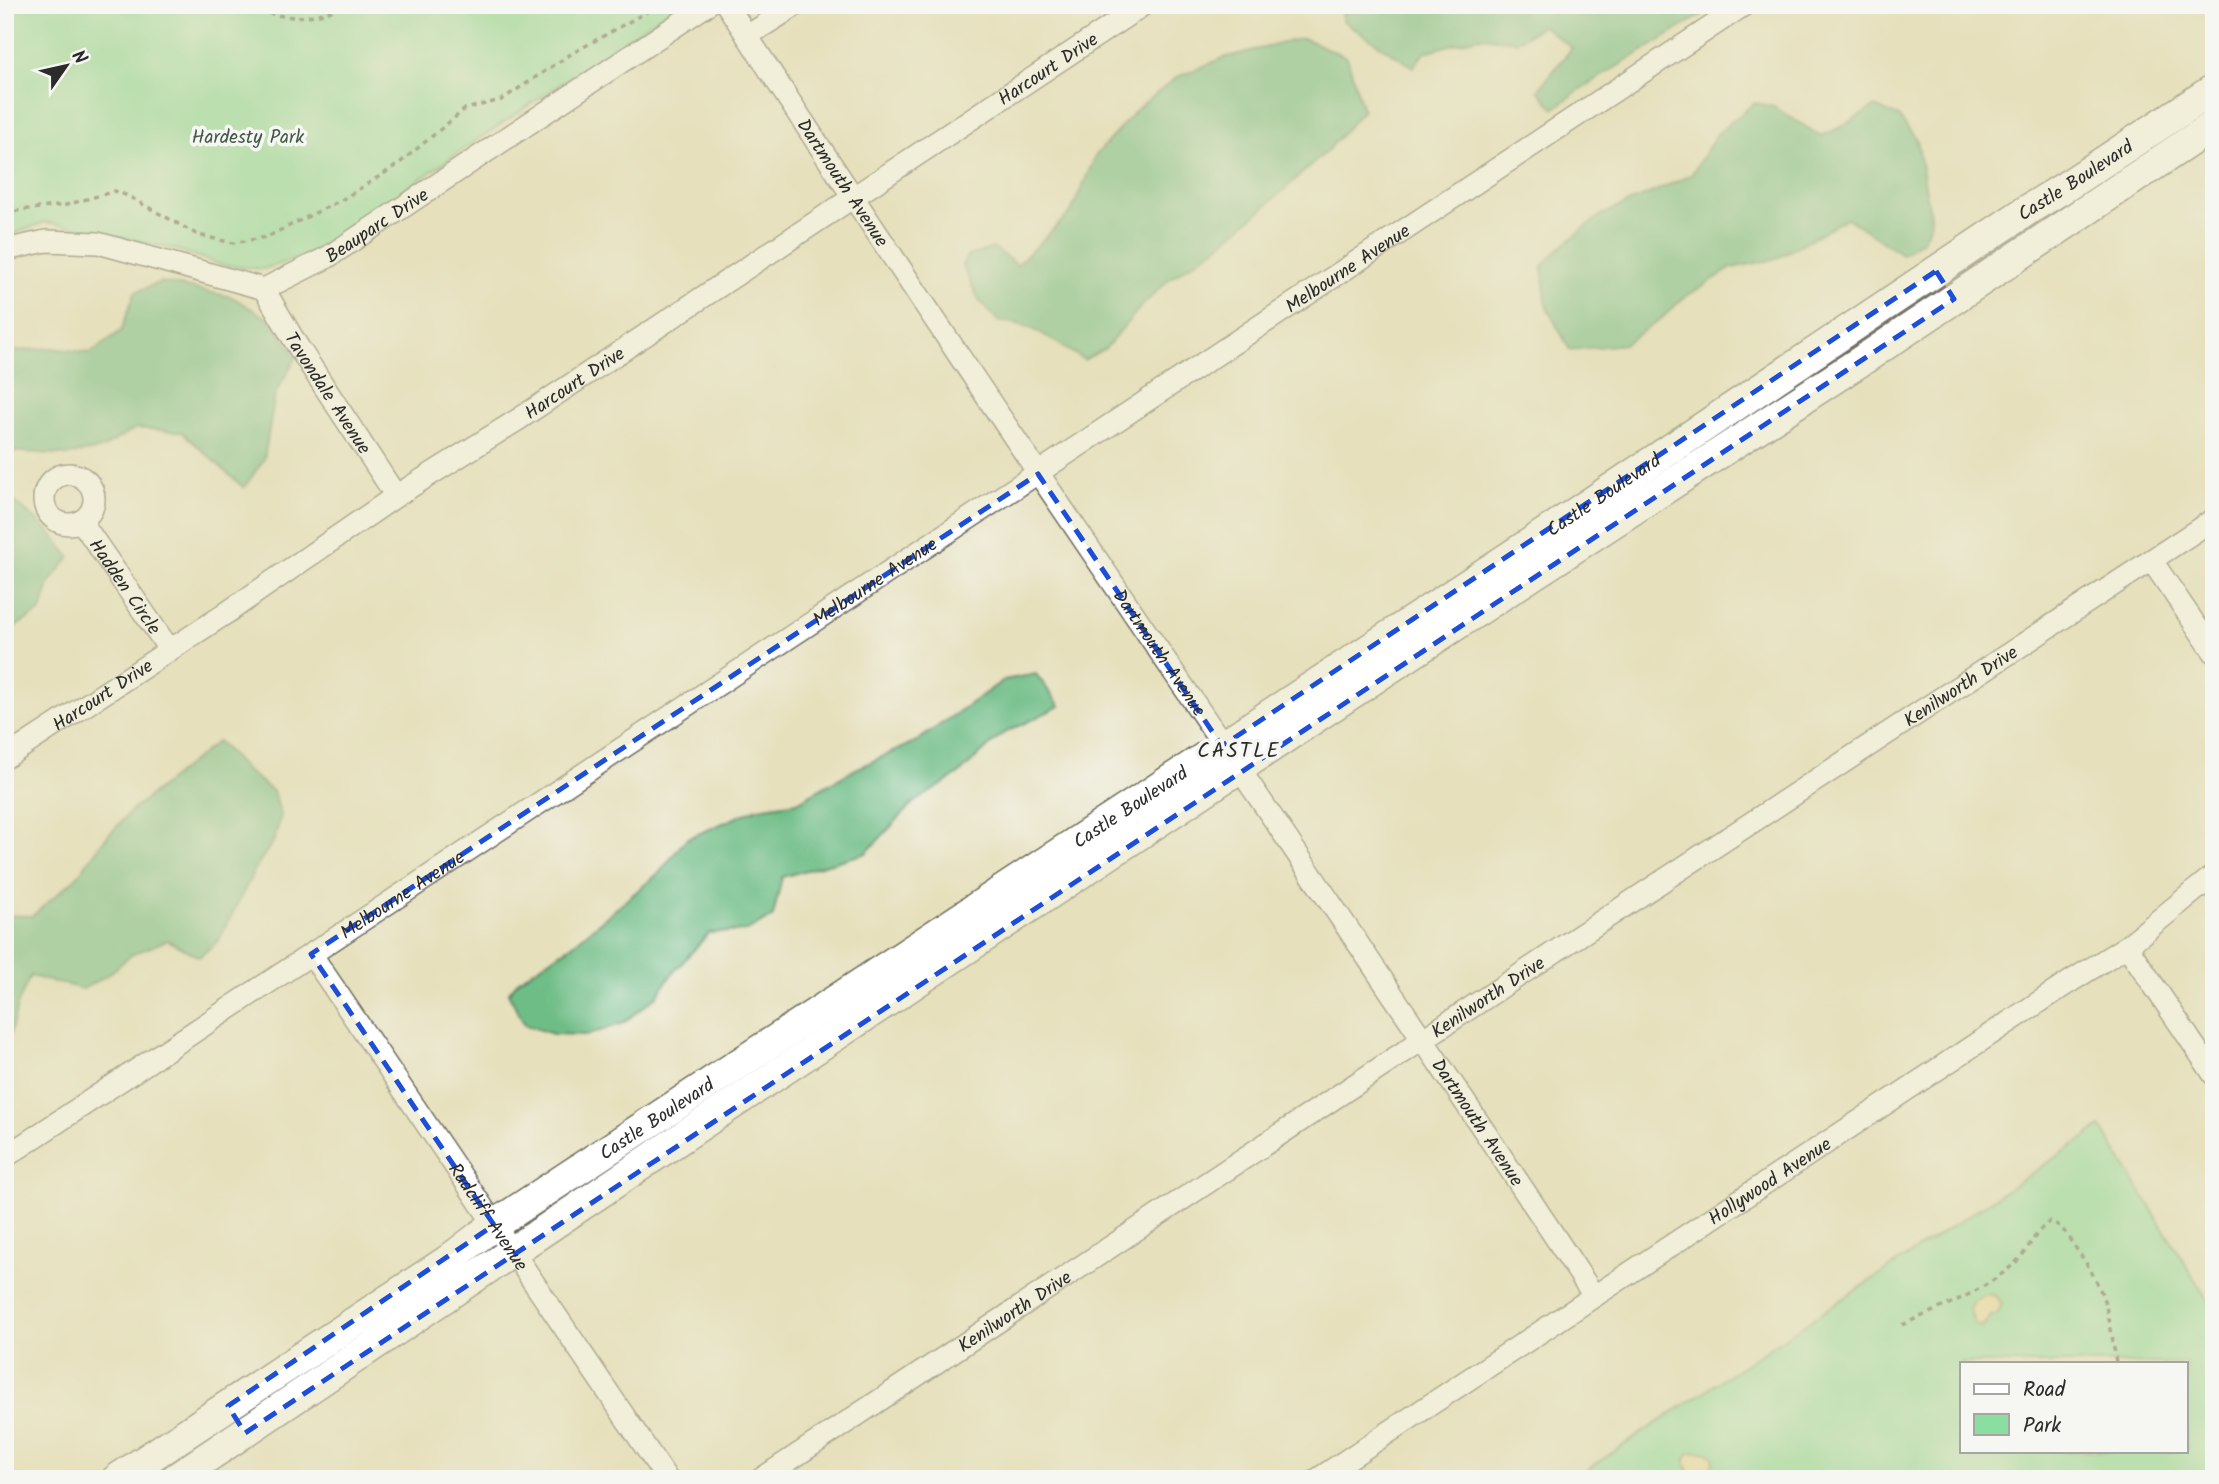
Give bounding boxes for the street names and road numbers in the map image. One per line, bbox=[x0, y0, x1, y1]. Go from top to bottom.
street label: Harcourt Drive bbox=[992, 25, 1105, 114]
street label: Dartmouth Avenue bbox=[788, 113, 896, 254]
street label: Castle Boulevard bbox=[2012, 133, 2140, 230]
street label: Beauparc Drive bbox=[320, 181, 436, 272]
street label: Melbourne Avenue bbox=[1280, 217, 1417, 322]
street label: Tavondale Avenue bbox=[275, 327, 378, 461]
street label: Harcourt Drive bbox=[519, 340, 632, 428]
street label: Castle Boulevard bbox=[1541, 446, 1668, 545]
street label: Melbourne Avenue bbox=[807, 530, 945, 635]
street label: Hadden Circle bbox=[80, 533, 168, 642]
street label: Dartmouth Avenue bbox=[1104, 584, 1213, 724]
street label: Kenilworth Drive bbox=[1898, 638, 2025, 736]
street label: Harcourt Drive bbox=[47, 652, 160, 740]
street label: Castle Boulevard bbox=[1067, 759, 1195, 857]
street label: Melbourne Avenue bbox=[334, 843, 472, 948]
street label: Kenilworth Drive bbox=[1425, 949, 1552, 1047]
street label: Dartmouth Avenue bbox=[1423, 1053, 1531, 1193]
street label: Castle Boulevard bbox=[594, 1071, 721, 1169]
street label: Hollywood Avenue bbox=[1703, 1130, 1839, 1234]
street label: Radcliff Avenue bbox=[440, 1157, 535, 1278]
street label: Kenilworth Drive bbox=[952, 1263, 1079, 1361]

